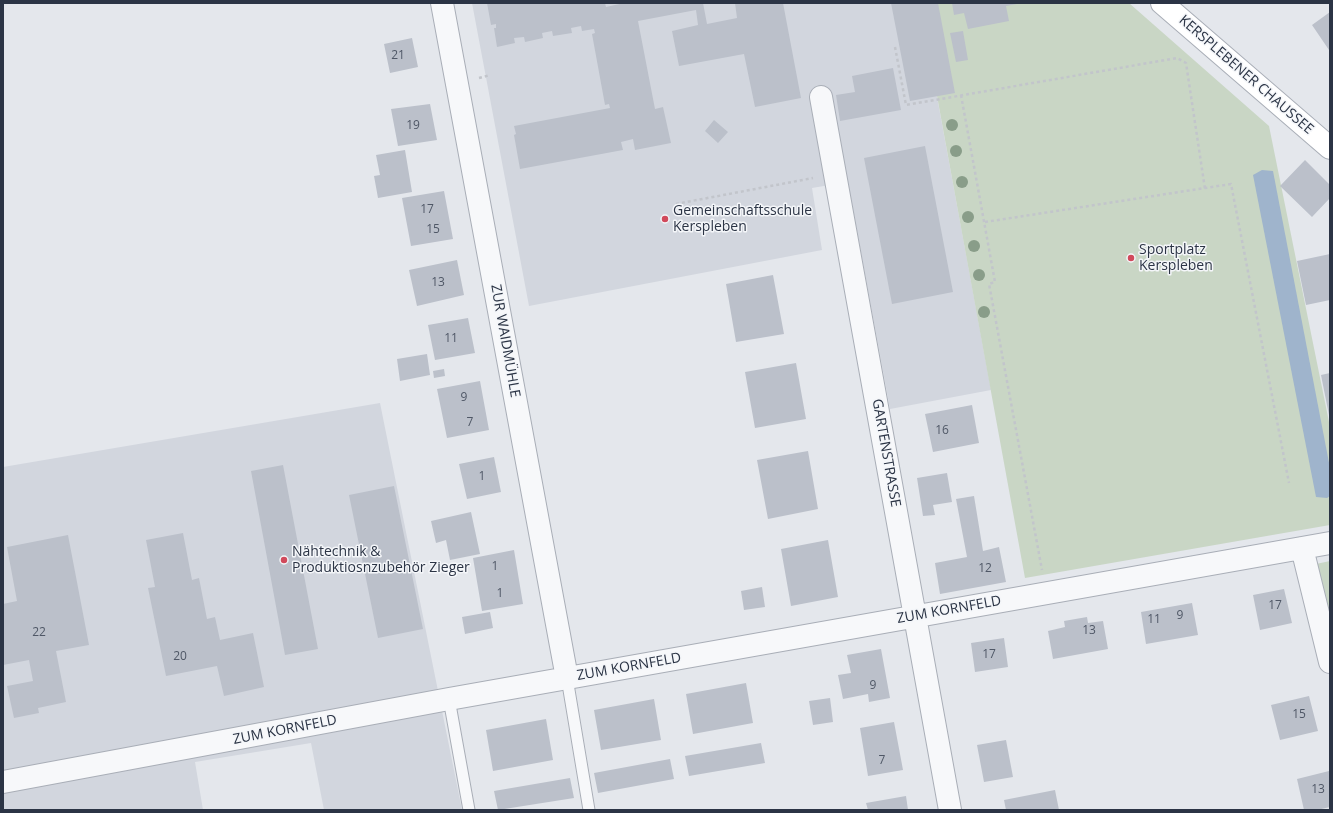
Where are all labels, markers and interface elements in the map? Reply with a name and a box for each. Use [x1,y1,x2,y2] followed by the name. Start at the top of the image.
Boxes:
[1175,12,1317,138] street label: KERSPLEBENER CHAUSSEE
[391,49,405,63] house number: 21
[406,119,420,133] house number: 19
[420,203,434,217] house number: 17
[673,203,812,236] place label: Gemeinschaftsschule Kerspleben
[660,214,670,224] marker: Gemeinschaftsschule Kerspleben
[426,223,440,237] house number: 15
[1139,242,1213,274] place label: Sportplatz Kerspleben
[1126,253,1136,263] marker: Sportplatz Kerspleben
[431,276,445,290] house number: 13
[487,283,523,399] street label: ZUR WAIDMÜHLE
[444,332,458,346] house number: 11
[461,391,467,405] house number: 9
[868,398,904,508] street label: GARTENSTRASSE
[467,416,473,430] house number: 7
[935,424,949,438] house number: 16
[479,470,485,484] house number: 1
[292,544,470,576] place label: Nähtechnik & Produktiosnzubehör Zieger
[279,555,289,565] marker: Nähtechnik & Produktiosnzubehör Zieger
[492,560,498,574] house number: 1
[978,562,992,576] house number: 12
[497,587,503,601] house number: 1
[896,593,1002,627] street label: ZUM KORNFELD
[1268,599,1282,613] house number: 17
[1177,609,1183,623] house number: 9
[1147,613,1161,627] house number: 11
[1082,624,1096,638] house number: 13
[32,626,46,640] house number: 22
[982,648,996,662] house number: 17
[173,650,187,664] house number: 20
[576,650,682,684] street label: ZUM KORNFELD
[870,679,876,693] house number: 9
[1292,708,1306,722] house number: 15
[232,712,338,748] street label: ZUM KORNFELD
[879,754,885,768] house number: 7
[1311,783,1325,797] house number: 13

